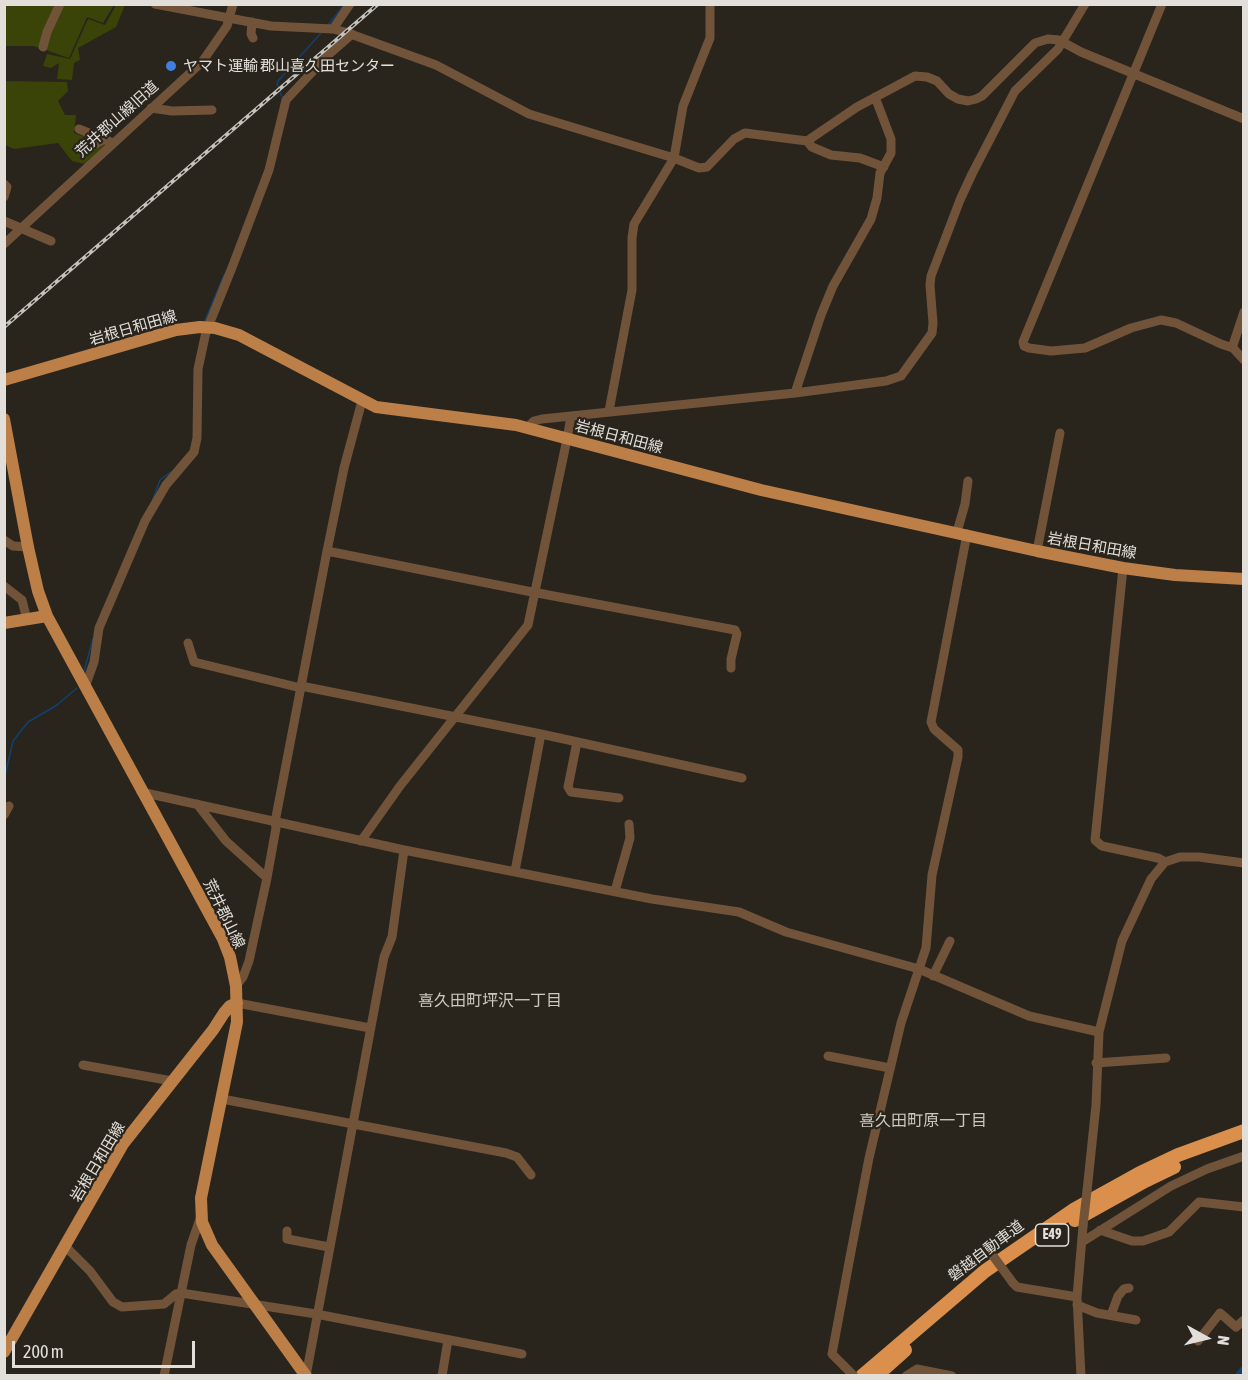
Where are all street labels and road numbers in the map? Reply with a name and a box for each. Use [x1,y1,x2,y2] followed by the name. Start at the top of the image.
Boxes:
[72,77,162,161] street label: 荒井郡山線旧道
[87,307,179,349] street label: 岩根日和田線
[573,417,665,457] street label: 岩根日和田線
[1046,529,1138,563] street label: 岩根日和田線
[199,876,249,952] street label: 荒井郡山線
[67,1119,129,1205] street label: 岩根日和田線
[945,1217,1027,1285] street label: 磐越自動車道
[1036,1224,1068,1246] road number: E49

